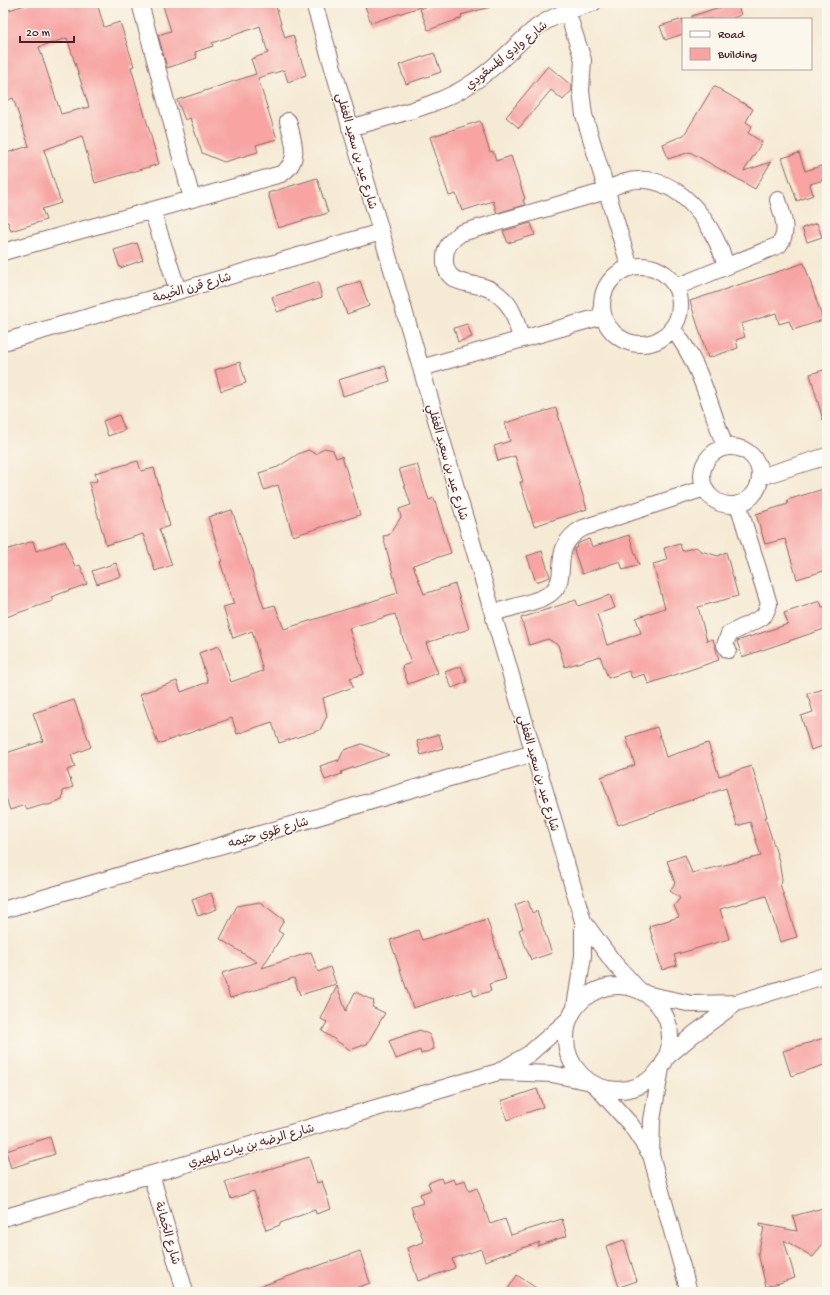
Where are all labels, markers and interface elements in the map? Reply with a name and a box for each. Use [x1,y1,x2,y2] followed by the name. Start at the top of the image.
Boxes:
[20,18,74,44] scale bar
[463,18,551,94] street label: شارع وادِي المَسعُودِي
[682,18,812,70] legend
[26,27,51,41] text: 20 m
[718,29,745,43] text: Road
[717,49,757,63] text: Building
[330,92,378,212] street label: شارع عيد بن سعيد الغفلي
[151,268,233,307] street label: شارع قرن الخَيمة
[421,403,469,523] street label: شارع عيد بن سعيد الغفلي
[512,714,560,834] street label: شارع عيد بن سعيد الغفلي
[226,815,311,852] street label: شارع طَوِي حثيمه
[187,1122,316,1172] street label: شارع الرضه بن بيات المهيري
[150,1200,183,1267] street label: شارع الجُمانة

